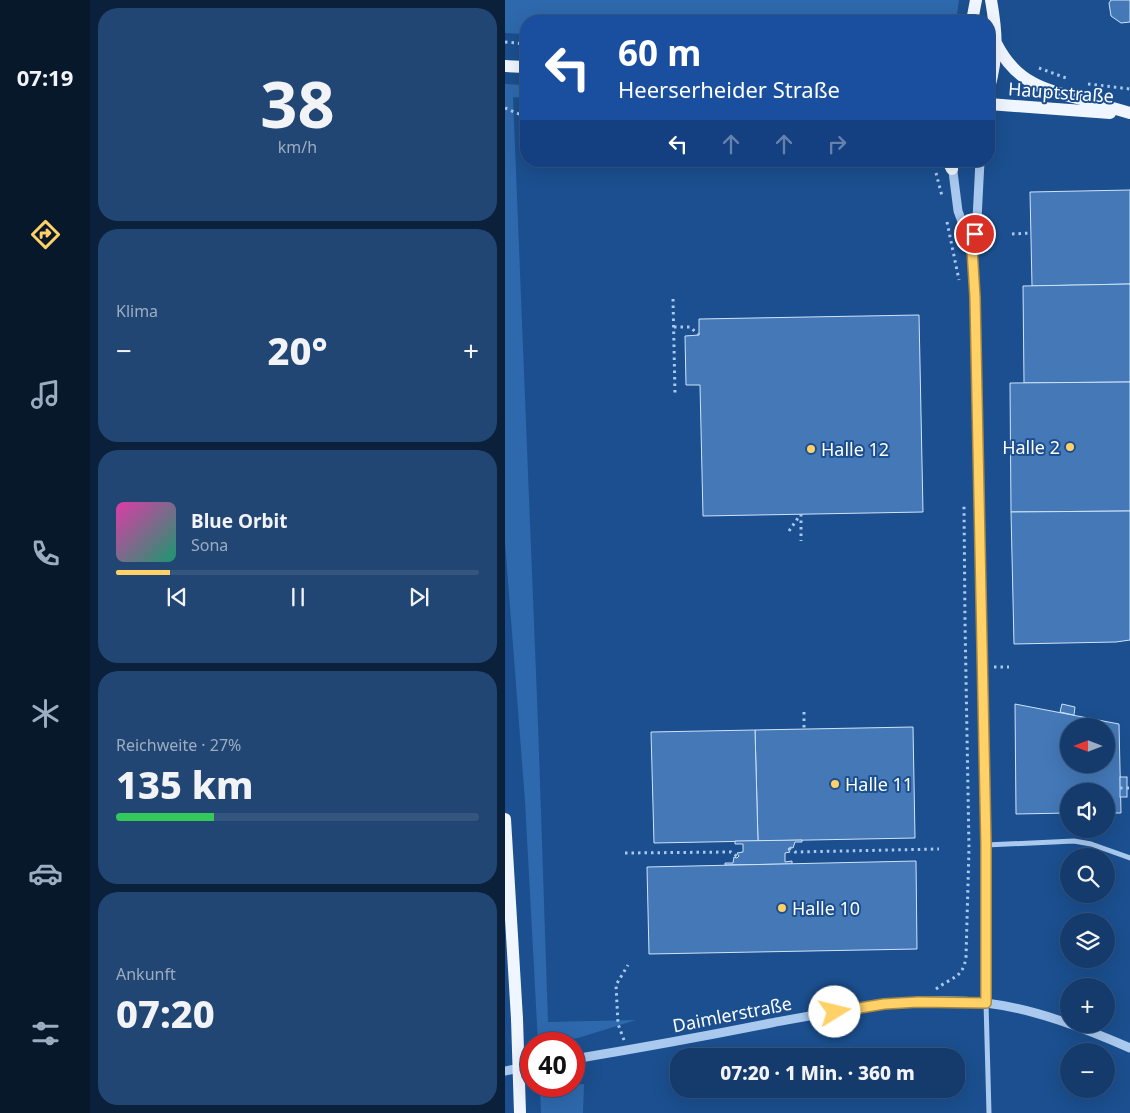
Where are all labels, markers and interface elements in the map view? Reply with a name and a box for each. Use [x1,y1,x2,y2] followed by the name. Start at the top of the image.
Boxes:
[618,29,701,76] text: 60 m
[535,35,600,100] icon: left
[260,59,335,147] text: 38
[17,62,73,92] text: 07:19
[618,74,840,104] text: Heerserheider Straße
[1007,76,1115,108] street label: Hauptstraße
[664,130,692,158] icon: left
[717,130,745,158] icon: ahead
[770,130,798,158] icon: ahead
[823,130,851,158] icon: right
[278,136,317,158] text: km/h
[954,213,996,255] pin
[28,217,63,252] icon: directions
[961,220,989,248] icon: arrive
[116,300,158,322] text: Klima
[267,324,328,376] text: 20°
[116,331,132,369] text: −
[463,331,479,369] text: +
[28,377,63,412] icon: music
[1002,435,1060,459] place label: Halle 2
[821,437,889,461] place label: Halle 12
[1064,441,1076,453] marker: Halle 2
[805,443,817,455] marker: Halle 12
[191,508,287,534] text: Blue Orbit
[191,534,228,556] text: Sona
[28,536,63,571] icon: phone
[163,583,191,611] icon: previous
[284,583,312,611] icon: pause
[405,583,433,611] icon: next
[28,696,63,731] icon: climate
[1060,718,1115,772] north arrow
[1060,718,1115,1098] map controls
[116,734,241,756] text: Reichweite · 27%
[116,758,254,810] text: 135 km
[845,772,913,796] place label: Halle 11
[829,778,841,790] marker: Halle 11
[1060,783,1115,838] button: sound
[1060,848,1115,903] button: search
[28,856,63,891] icon: car
[792,896,860,920] place label: Halle 10
[776,902,788,914] marker: Halle 10
[1060,913,1115,968] button: layers
[116,963,176,985] text: Ankunft
[1060,978,1115,1033] button: +
[808,985,860,1037] position arrow
[116,987,215,1039] text: 07:20
[670,991,794,1037] street label: Daimlerstraße
[28,1016,63,1051] icon: filters
[520,1032,585,1097] speed limit sign: 40
[1060,1043,1115,1098] button: −
[720,1060,915,1086] text: 07:20 · 1 Min. · 360 m

